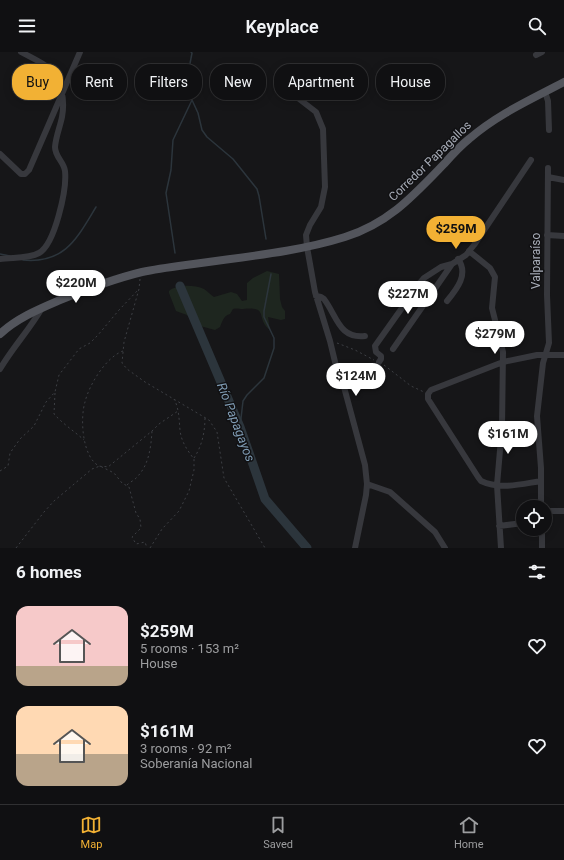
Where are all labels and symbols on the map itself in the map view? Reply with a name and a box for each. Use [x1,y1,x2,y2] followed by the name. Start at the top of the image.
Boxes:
[386,118,474,204] street label: Corredor Papagallos
[428,216,484,250] pin: $259M
[529,233,543,289] street label: Valparaíso
[48,270,104,304] pin: $220M
[380,281,436,315] pin: $227M
[467,321,523,355] pin: $279M
[328,363,384,397] pin: $124M
[214,380,258,464] water label: Río Papagayos
[480,421,536,455] pin: $161M

